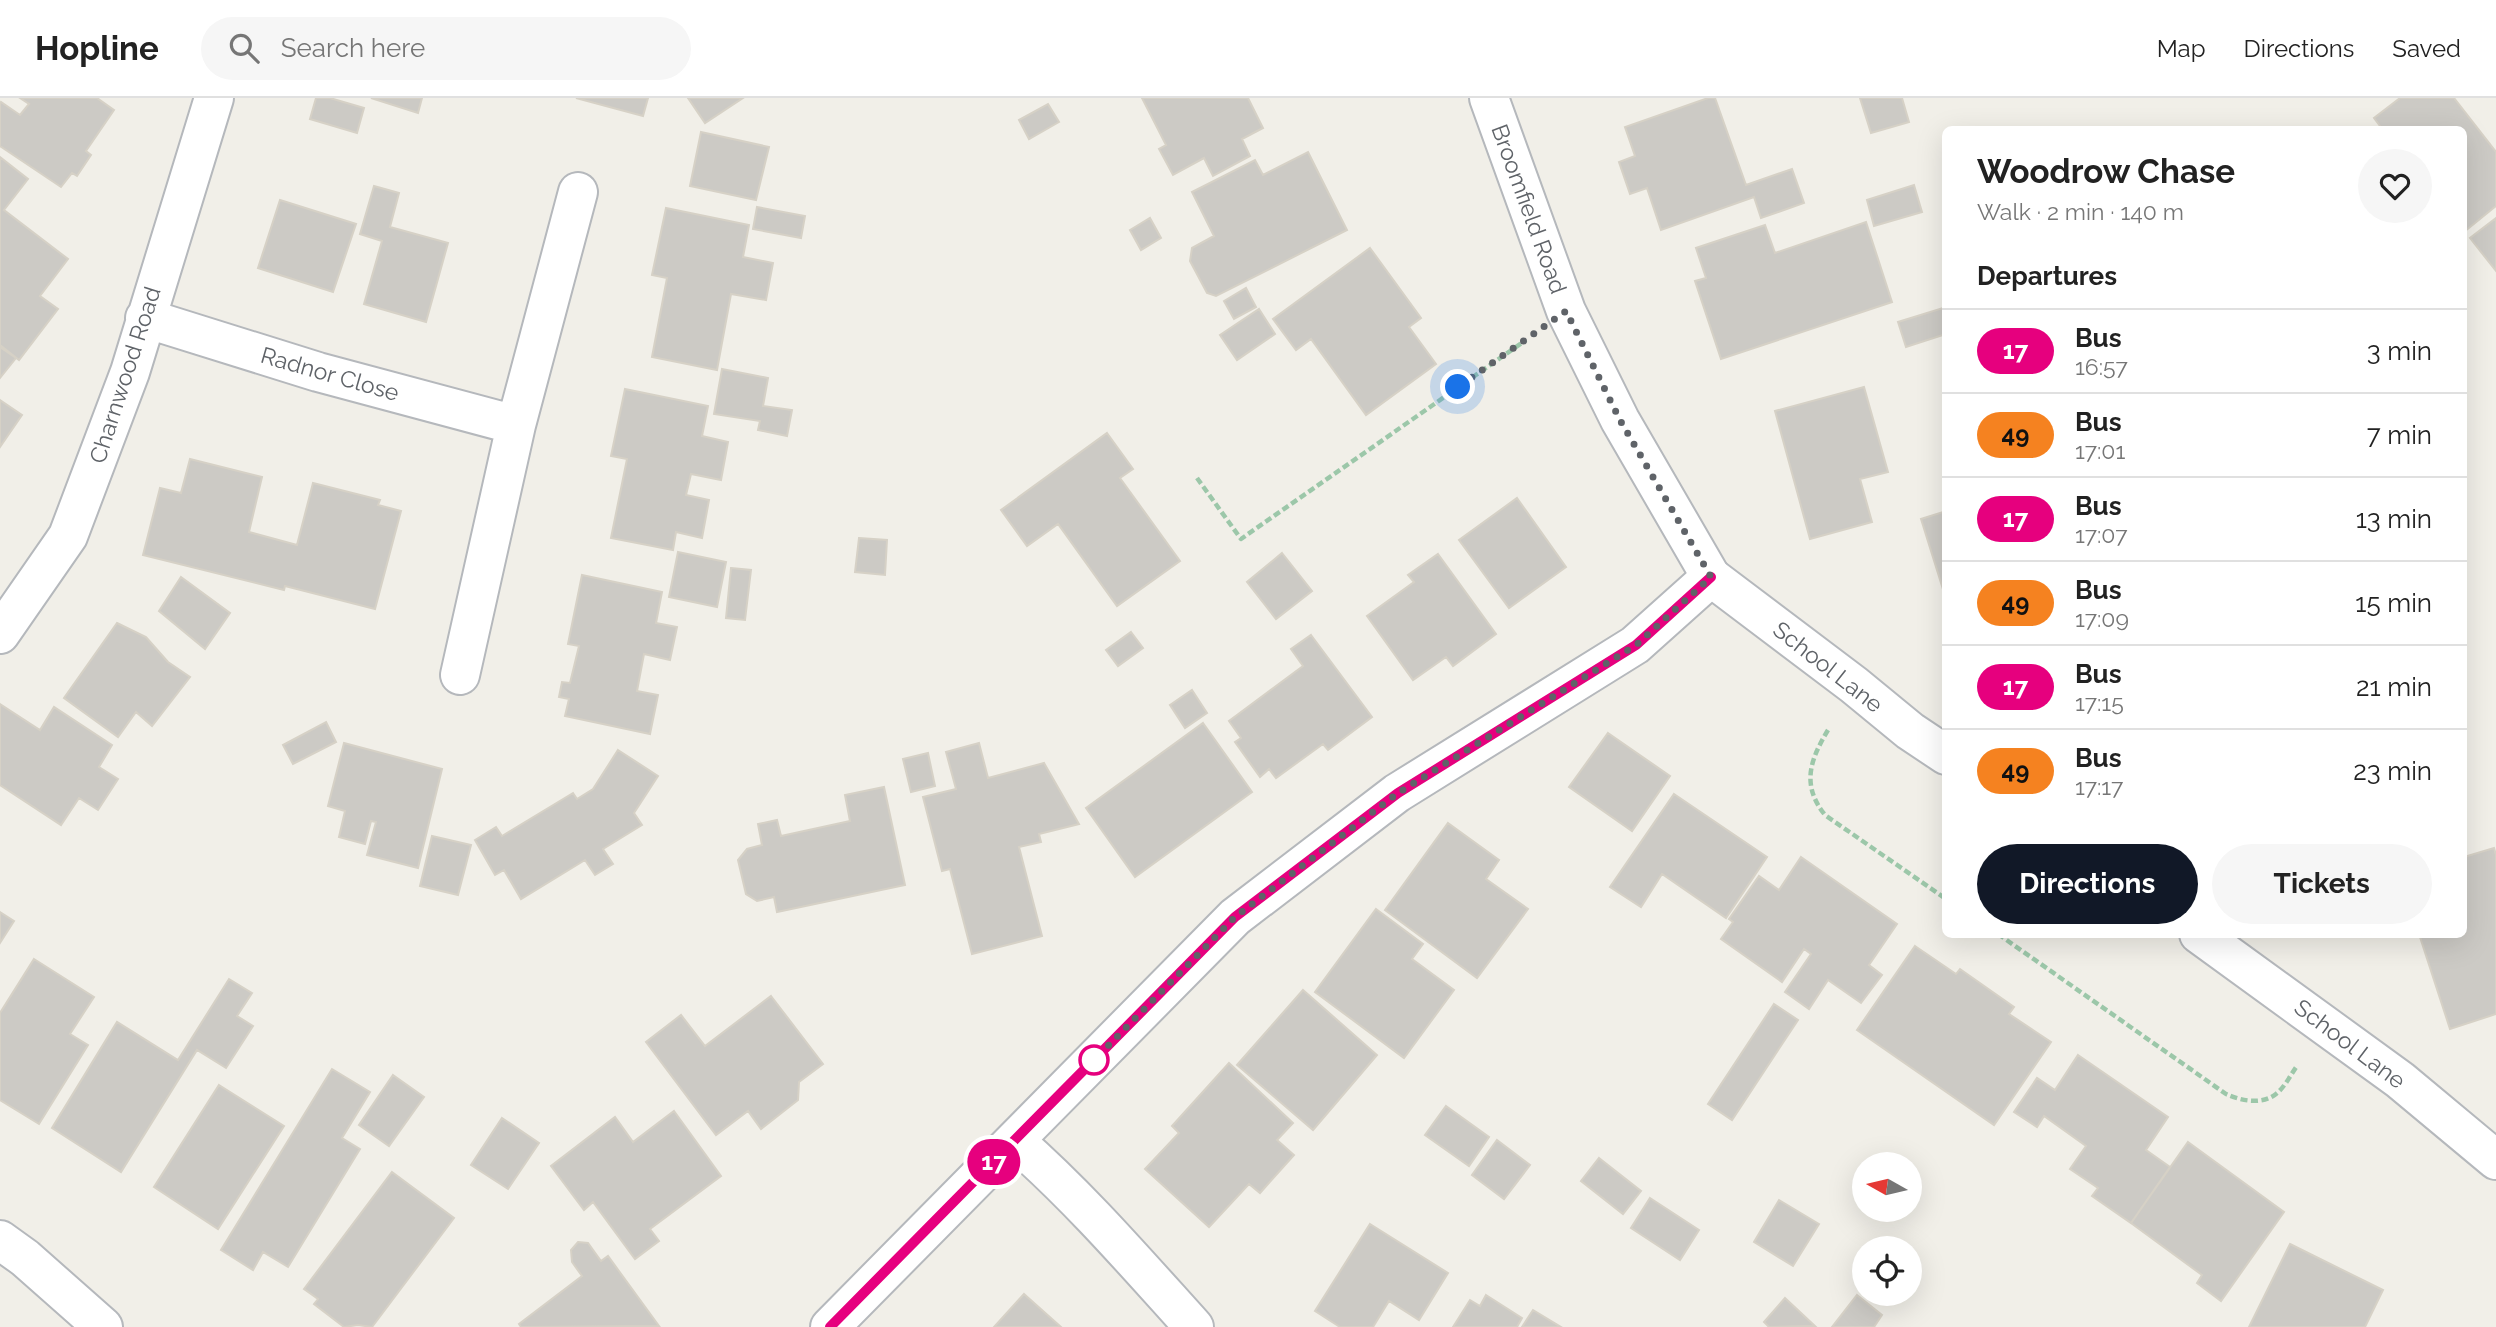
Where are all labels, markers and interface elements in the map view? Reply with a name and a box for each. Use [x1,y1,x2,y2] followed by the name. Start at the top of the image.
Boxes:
[201,17,691,80] search box
[35,29,159,68] text: Hopline
[225,29,263,67] icon: search
[281,33,425,63] text: Search here
[2157,34,2206,63] text: Map
[2244,34,2354,63] text: Directions
[2392,34,2461,63] text: Saved
[1486,121,1573,297] street label: Broomfield Road
[2358,149,2432,223] button: heart
[1977,152,2235,191] text: Woodrow Chase
[1977,198,2184,225] text: Walk · 2 min · 140 m
[1977,261,2117,291] text: Departures
[83,283,166,466] street label: Charnwood Road
[2075,323,2122,353] text: Bus
[2003,336,2028,365] text: 17
[2367,336,2432,366] text: 3 min
[258,341,402,406] street label: Radnor Close
[2075,353,2128,380] text: 16:57
[1440,369,1475,404] your location
[2075,407,2122,437] text: Bus
[2002,420,2029,449] text: 49
[2367,420,2432,450] text: 7 min
[2075,437,2125,464] text: 17:01
[2075,491,2122,521] text: Bus
[2003,504,2028,533] text: 17
[2356,504,2432,534] text: 13 min
[2075,521,2128,548] text: 17:07
[2075,575,2122,605] text: Bus
[2002,588,2029,617] text: 49
[2355,588,2432,618] text: 15 min
[2075,605,2129,632] text: 17:09
[1768,615,1888,718] street label: School Lane
[2075,659,2122,689] text: Bus
[2003,672,2028,701] text: 17
[2356,672,2432,702] text: 21 min
[2075,689,2124,716] text: 17:15
[2075,743,2122,773] text: Bus
[2002,756,2029,785] text: 49
[2353,756,2432,786] text: 23 min
[2075,773,2123,800] text: 17:17
[1977,844,2198,924] button: Directions
[2212,844,2432,924] button: Tickets
[2290,993,2411,1094] street label: School Lane
[1079,1045,1109,1075] unlabelled marker
[962,1139,1026,1185] line badge: 17
[981,1147,1007,1176] text: 17
[1852,1152,1922,1222] north arrow
[1852,1152,1922,1306] map controls
[1852,1236,1922,1306] button: locate

